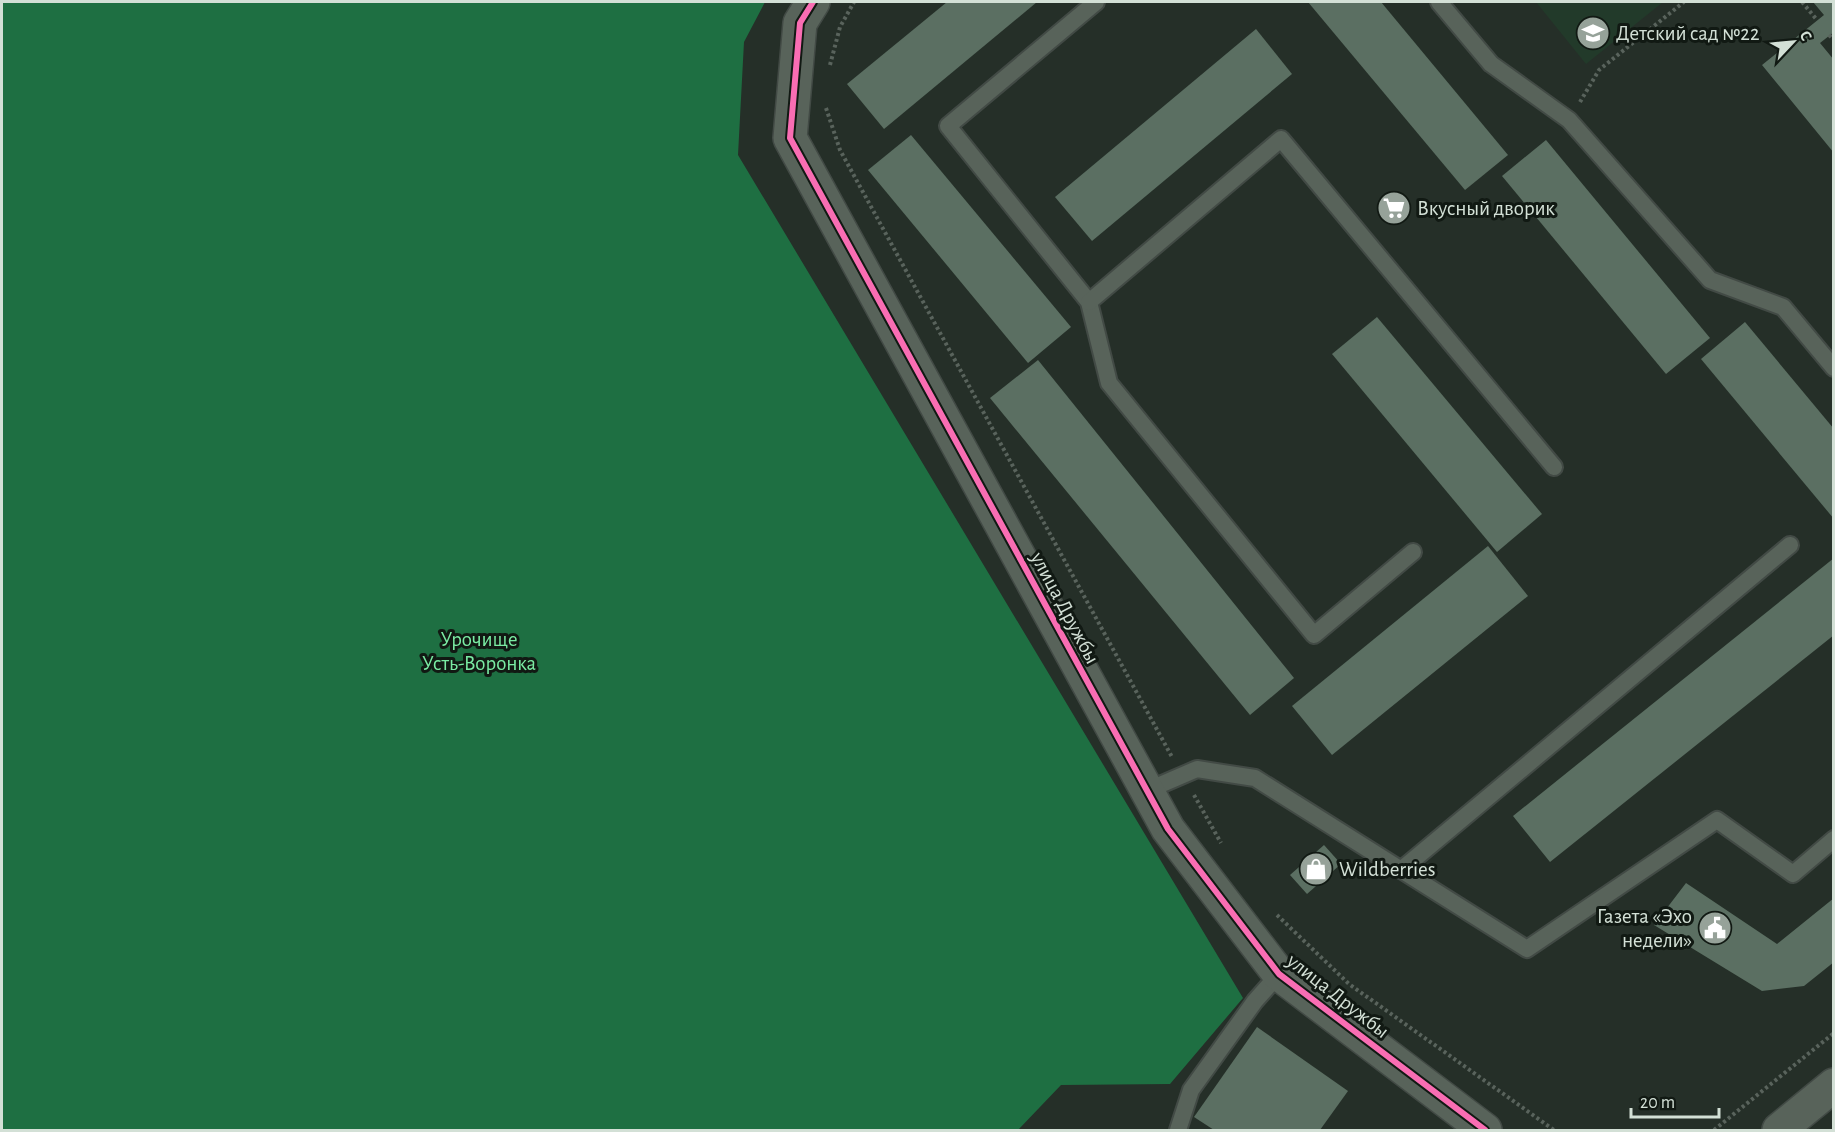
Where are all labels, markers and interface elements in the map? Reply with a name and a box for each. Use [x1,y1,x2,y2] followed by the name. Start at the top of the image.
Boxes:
[1763,12,1823,72] north arrow
[1575,15,1611,51] school or university icon: Детский сад №22
[1616,23,1759,44] place label: Детский сад №22
[1796,28,1815,43] text: С
[1376,190,1412,226] supermarket icon: Вкусный дворик
[1417,198,1555,219] place label: Вкусный дворик
[1026,548,1103,667] street label: улица Дружбы
[422,629,536,674] park label: Урочище Усть-Воронка
[1298,851,1334,887] shop icon: Wildberries
[1339,859,1435,880] place label: Wildberries
[1597,906,1692,951] place label: Газета «Эхо недели»
[1697,910,1733,946] public building icon: Газета «Эхо недели»
[1282,949,1393,1042] street label: улица Дружбы
[1631,1081,1720,1119] scale bar
[1640,1094,1675,1112] text: 20 m

